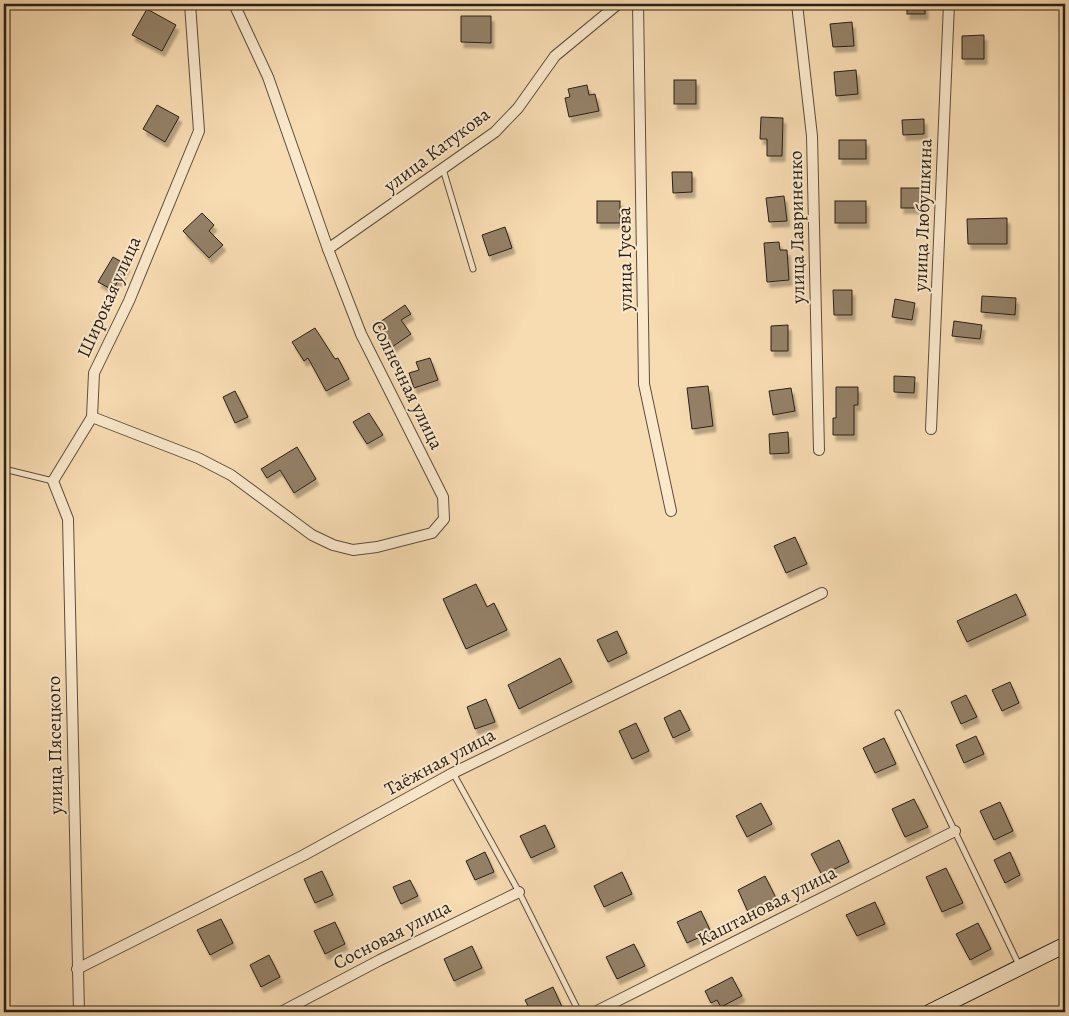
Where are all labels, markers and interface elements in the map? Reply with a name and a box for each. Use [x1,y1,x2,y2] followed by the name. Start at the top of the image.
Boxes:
[378,101,496,199] street label: улица Катукова
[907,138,939,293] street label: улица Любушкина
[783,150,811,305] street label: улица Лавриненко
[611,206,639,312] street label: улица Гусева
[71,232,148,362] street label: Широкая улица
[364,316,450,454] street label: Солнечная улица
[41,675,69,816] street label: улица Пясецкого
[380,722,500,802] street label: Таёжная улица
[693,860,841,952] street label: Каштановая улица
[329,894,456,976] street label: Сосновая улица

